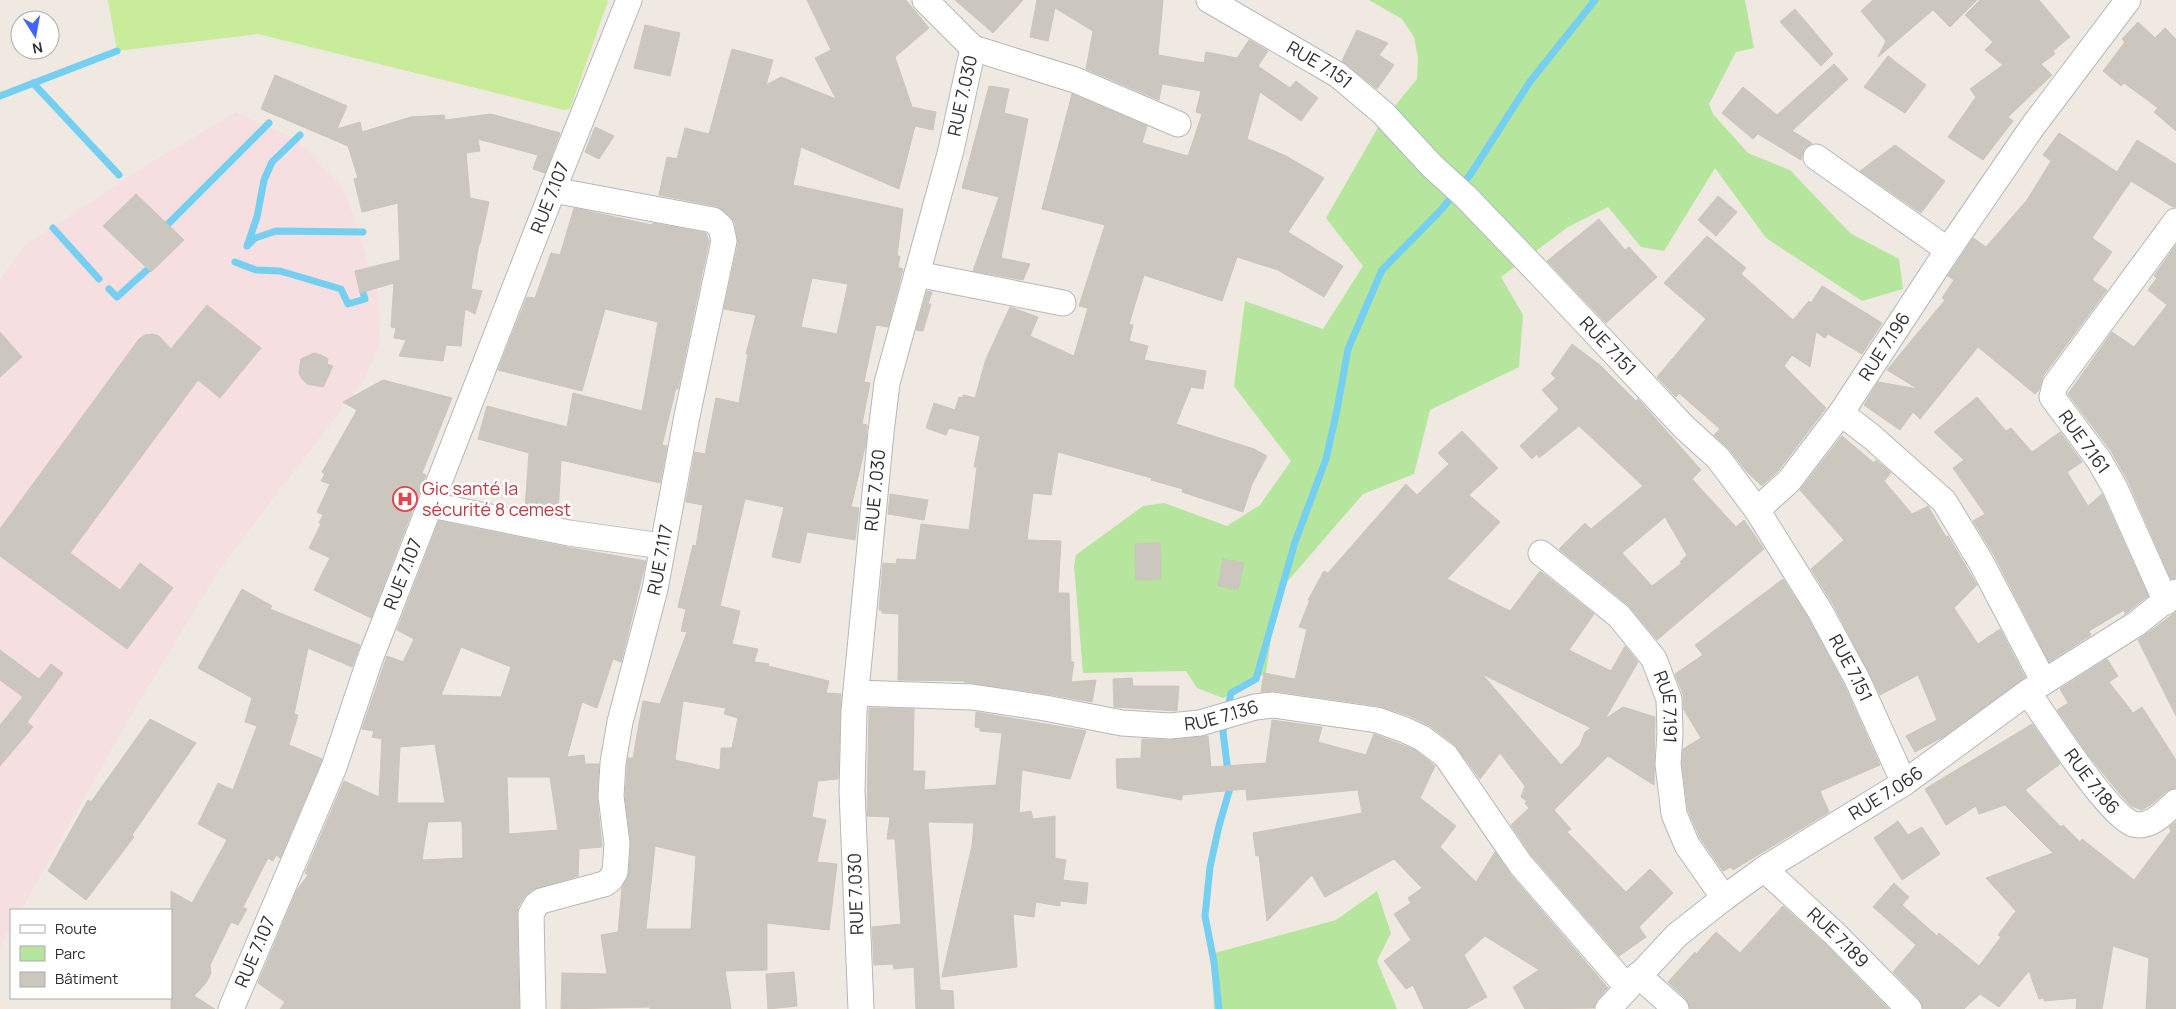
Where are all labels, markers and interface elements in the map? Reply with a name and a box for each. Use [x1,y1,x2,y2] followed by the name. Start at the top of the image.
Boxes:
[10,10,60,60] north arrow
[1283,35,1358,93] street label: RUE 7.151
[31,38,44,59] text: N
[941,53,982,138] street label: RUE 7.030
[524,158,574,237] street label: RUE 7.107
[1853,307,1915,385] street label: RUE 7.196
[1575,311,1642,380] street label: RUE 7.151
[2054,405,2116,478] street label: RUE 7.161
[858,448,890,532] street label: RUE 7.030
[422,476,571,521] place label: Gic santé la sécurité 8 cemest
[392,486,418,512] hospital icon: Gic santé la sécurité 8 cemest
[641,522,678,597] street label: RUE 7.117
[377,534,427,613] street label: RUE 7.107
[1824,630,1879,705] street label: RUE 7.151
[1648,667,1683,744] street label: RUE 7.191
[1183,694,1261,736] street label: RUE 7.136
[2059,744,2126,819] street label: RUE 7.186
[1844,760,1928,825] street label: RUE 7.066
[842,853,868,936] street label: RUE 7.030
[1803,902,1875,972] street label: RUE 7.189
[10,909,172,999] legend
[229,912,280,991] street label: RUE 7.107
[55,918,97,939] text: Route
[55,943,86,964] text: Parc
[55,968,118,989] text: Bâtiment

